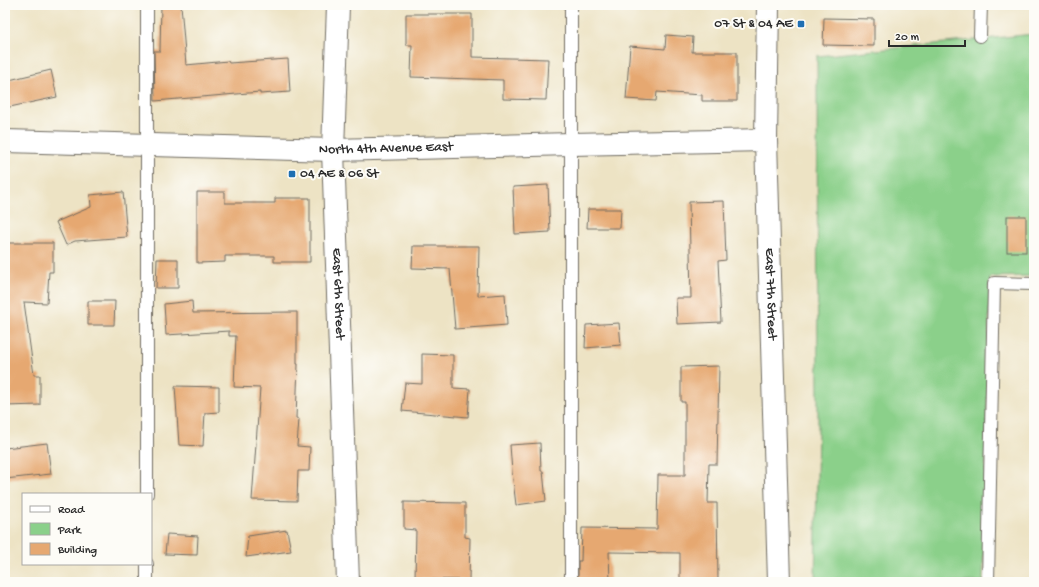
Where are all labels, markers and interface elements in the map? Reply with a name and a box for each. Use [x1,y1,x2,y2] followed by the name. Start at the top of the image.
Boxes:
[714,16,794,33] place label: 07 St & 04 AE
[796,19,806,29] marker: 07 St & 04 AE
[889,22,965,48] scale bar
[895,31,920,45] text: 20 m
[319,138,454,159] street label: North 4th Avenue East
[300,166,380,183] place label: 04 AE & 06 St
[287,169,297,179] marker: 04 AE & 06 St
[328,248,348,341] street label: East 6th Street
[761,248,780,341] street label: East 7th Street
[22,493,152,565] legend
[58,504,85,518] text: Road
[57,524,83,538] text: Park
[57,544,97,558] text: Building

